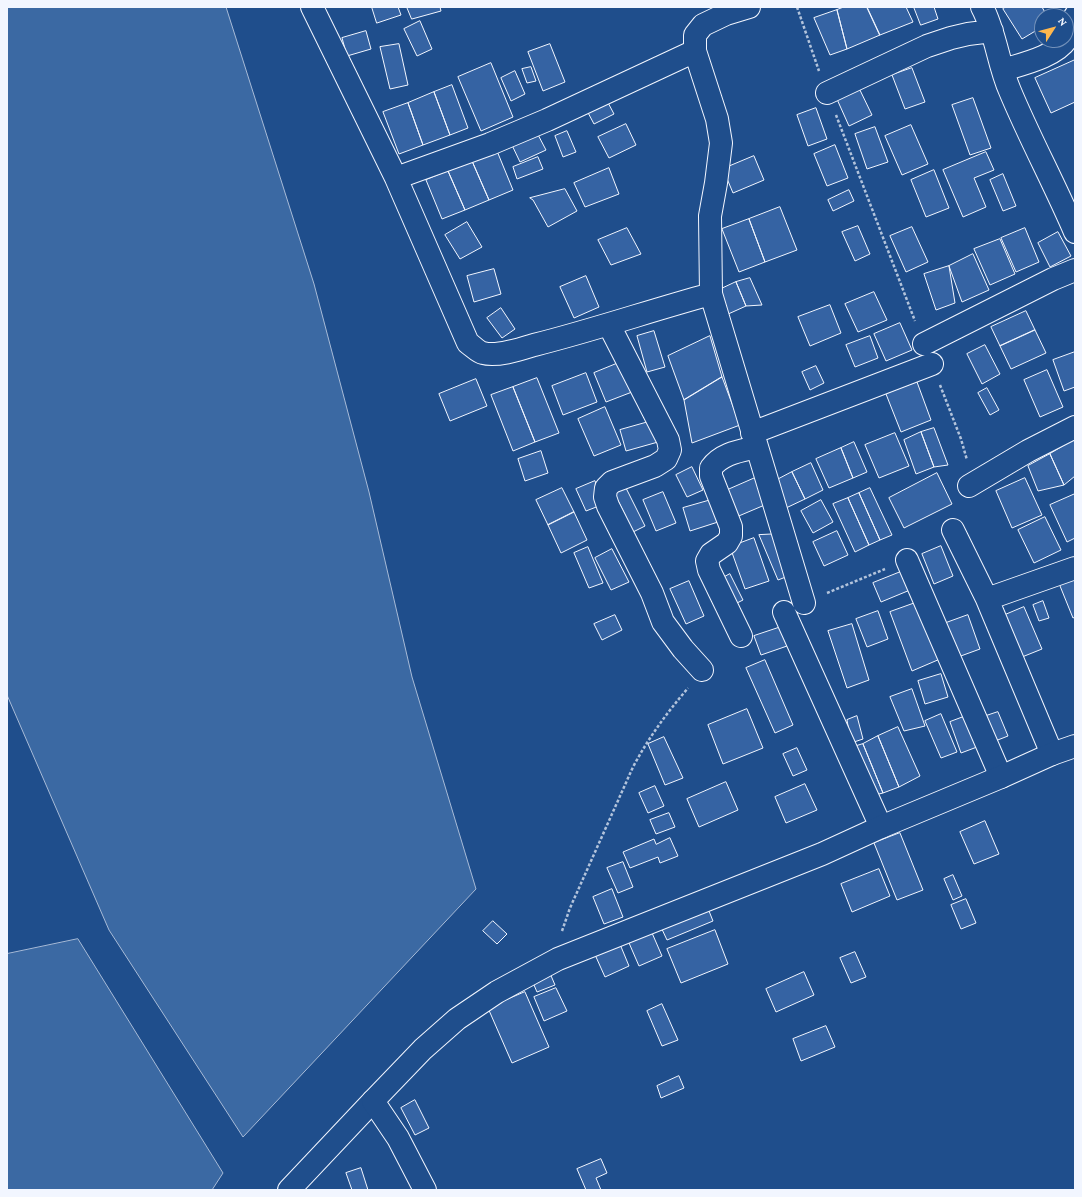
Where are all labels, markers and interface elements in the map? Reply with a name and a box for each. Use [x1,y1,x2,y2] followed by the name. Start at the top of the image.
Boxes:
[1034,8,1074,48] north arrow
[1056,15,1070,28] text: N

